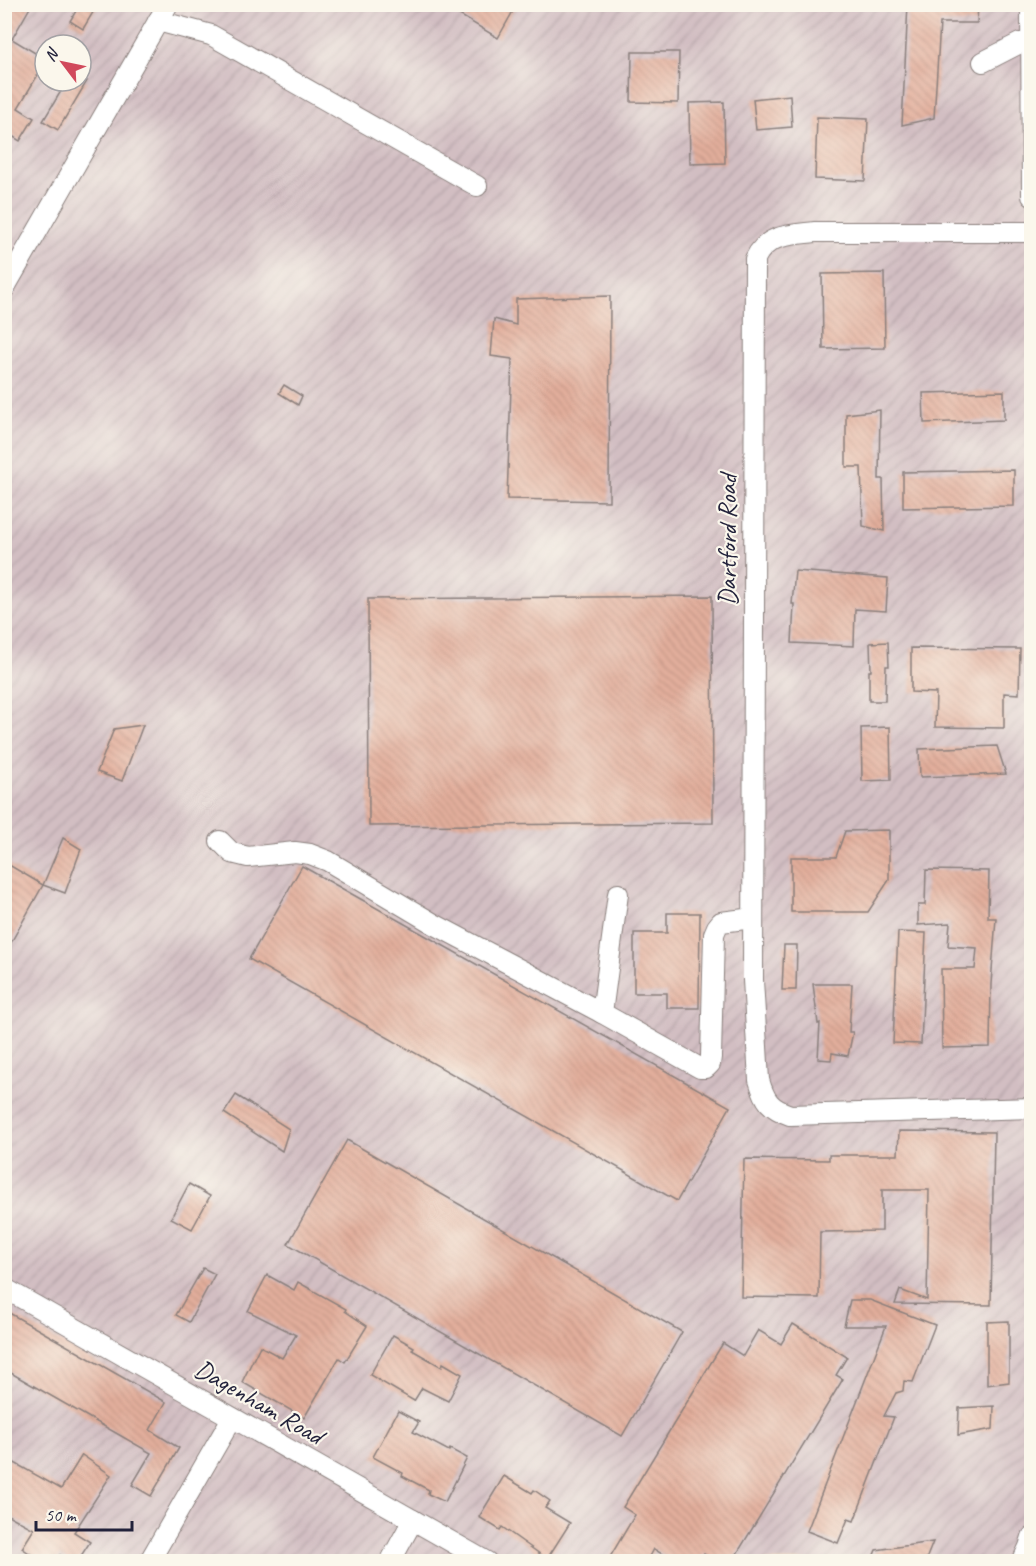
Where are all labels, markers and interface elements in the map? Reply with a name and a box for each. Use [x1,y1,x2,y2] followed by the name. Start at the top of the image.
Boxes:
[33,33,93,93] north arrow
[40,43,64,65] text: N
[711,471,744,606] street label: Dartford Road
[189,1352,332,1454] street label: Dagenham Road
[36,1494,132,1532] scale bar
[45,1504,78,1526] text: 50 m

